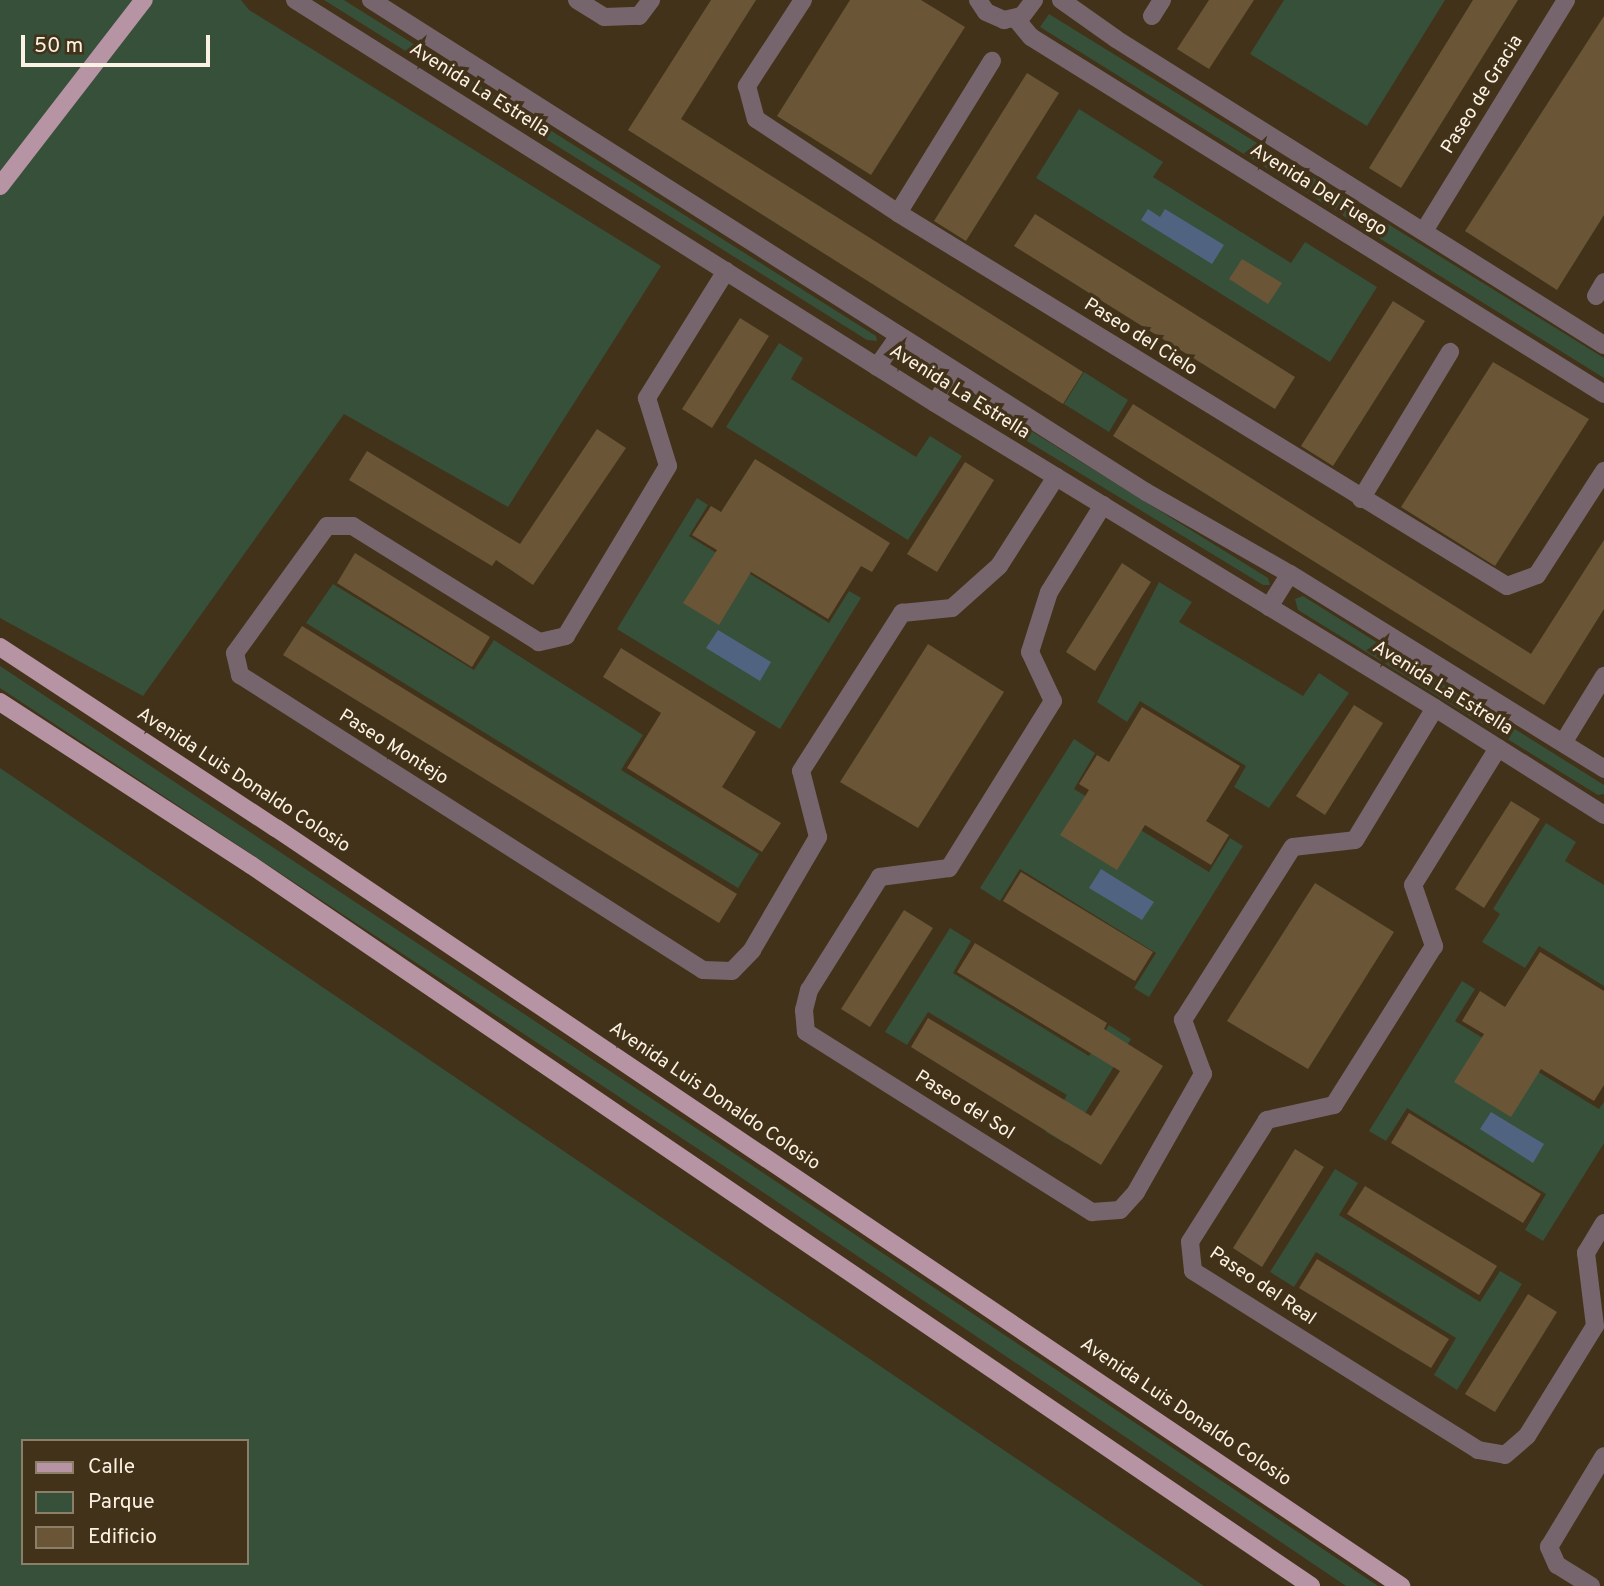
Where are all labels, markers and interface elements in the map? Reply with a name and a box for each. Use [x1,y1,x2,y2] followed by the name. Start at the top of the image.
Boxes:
[24,21,214,65] scale bar
[1437,31,1529,159] street label: Paseo de Gracia
[34,33,83,60] text: 50 m
[405,39,553,143] street label: Avenida La Estrella
[1245,140,1391,242] street label: Avenida Del Fuego
[1079,294,1201,382] street label: Paseo del Cielo
[885,341,1033,445] street label: Avenida La Estrella
[1368,637,1516,741] street label: Avenida La Estrella
[132,703,354,859] street label: Avenida Luis Donaldo Colosio
[334,705,452,791] street label: Paseo Montejo
[604,1018,824,1176] street label: Avenida Luis Donaldo Colosio
[910,1066,1018,1146] street label: Paseo del Sol
[1204,1243,1320,1331] street label: Paseo del Real
[1075,1334,1295,1492] street label: Avenida Luis Donaldo Colosio
[21,1439,248,1565] legend
[88,1454,135,1481] text: Calle
[88,1489,155,1516] text: Parque
[88,1524,157,1551] text: Edificio

